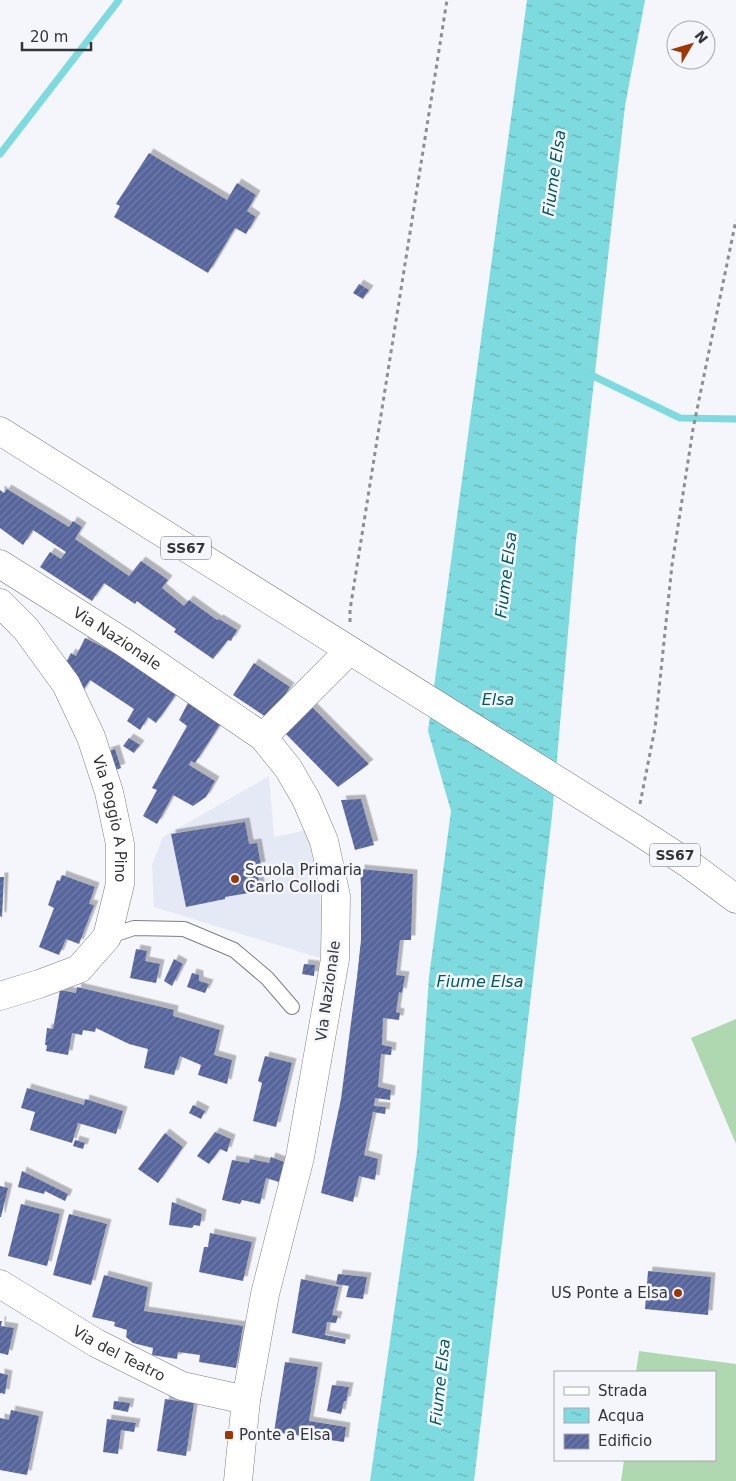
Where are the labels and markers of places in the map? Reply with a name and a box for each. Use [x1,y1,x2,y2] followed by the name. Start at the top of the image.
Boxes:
[245,861,362,896] place label: Scuola Primaria Carlo Collodi
[229,873,241,885] marker: Scuola Primaria Carlo Collodi
[551,1284,668,1302] place label: US Ponte a Elsa
[672,1287,684,1299] marker: US Ponte a Elsa
[239,1426,331,1444] place label: Ponte a Elsa
[223,1429,235,1441] marker: Ponte a Elsa

